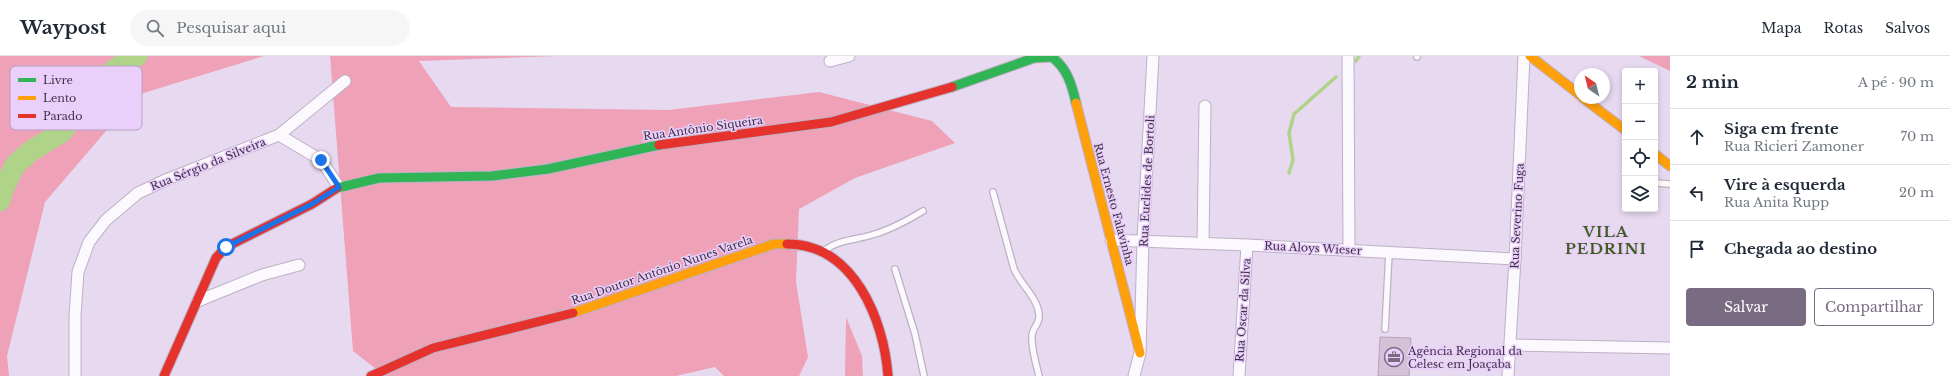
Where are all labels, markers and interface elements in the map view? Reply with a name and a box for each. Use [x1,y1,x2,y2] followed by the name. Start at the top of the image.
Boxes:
[130,10,410,46] search box
[20,16,106,39] text: Waypost
[144,17,166,39] icon: search
[176,18,286,37] text: Pesquisar aqui
[1761,19,1802,37] text: Mapa
[1824,19,1863,37] text: Rotas
[1885,19,1930,37] text: Salvos
[10,66,142,130] legend
[1574,68,1610,104] north arrow
[1622,68,1658,212] map controls
[1622,68,1658,104] button: +
[1686,72,1739,93] text: 2 min
[43,73,73,87] text: Livre
[1858,74,1934,91] text: A pé · 90 m
[43,91,76,105] text: Lento
[1622,104,1658,140] button: −
[43,109,82,123] text: Parado
[642,113,765,143] street label: Rua Antônio Siqueira
[1137,114,1157,247] street label: Rua Euclides de Bortoli
[1724,119,1839,138] text: Siga em frente
[1686,126,1708,148] icon: ahead
[1901,128,1934,145] text: 70 m
[148,134,269,194] street label: Rua Sérgio da Silveira
[1724,138,1864,155] text: Rua Ricieri Zamoner
[1622,140,1658,176] button: locate
[1091,141,1137,268] street label: Rua Ernesto Falavinha
[312,151,330,169] route end
[1507,162,1527,269] street label: Rua Severino Fuga
[1724,175,1846,194] text: Vire à esquerda
[1622,176,1658,212] button: layers
[1686,182,1708,204] icon: left
[1899,184,1934,201] text: 20 m
[1724,194,1829,211] text: Rua Anita Rupp
[1565,222,1647,258] district label: VILA PEDRINI
[569,232,755,308] street label: Rua Doutor Antônio Nunes Varela
[217,238,235,256] route start
[1264,238,1363,258] street label: Rua Aloys Wieser
[1686,238,1708,260] icon: arrive
[1724,239,1877,258] text: Chegada ao destino
[1232,257,1254,362] street label: Rua Oscar da Silva
[1686,288,1806,326] button: Salvar
[1814,288,1934,326] button: Compartilhar
[1407,344,1523,371] place label: Agência Regional da Celesc em Joaçaba
[1383,346,1405,368] office icon: Agência Regional da Celesc em Joaçaba

